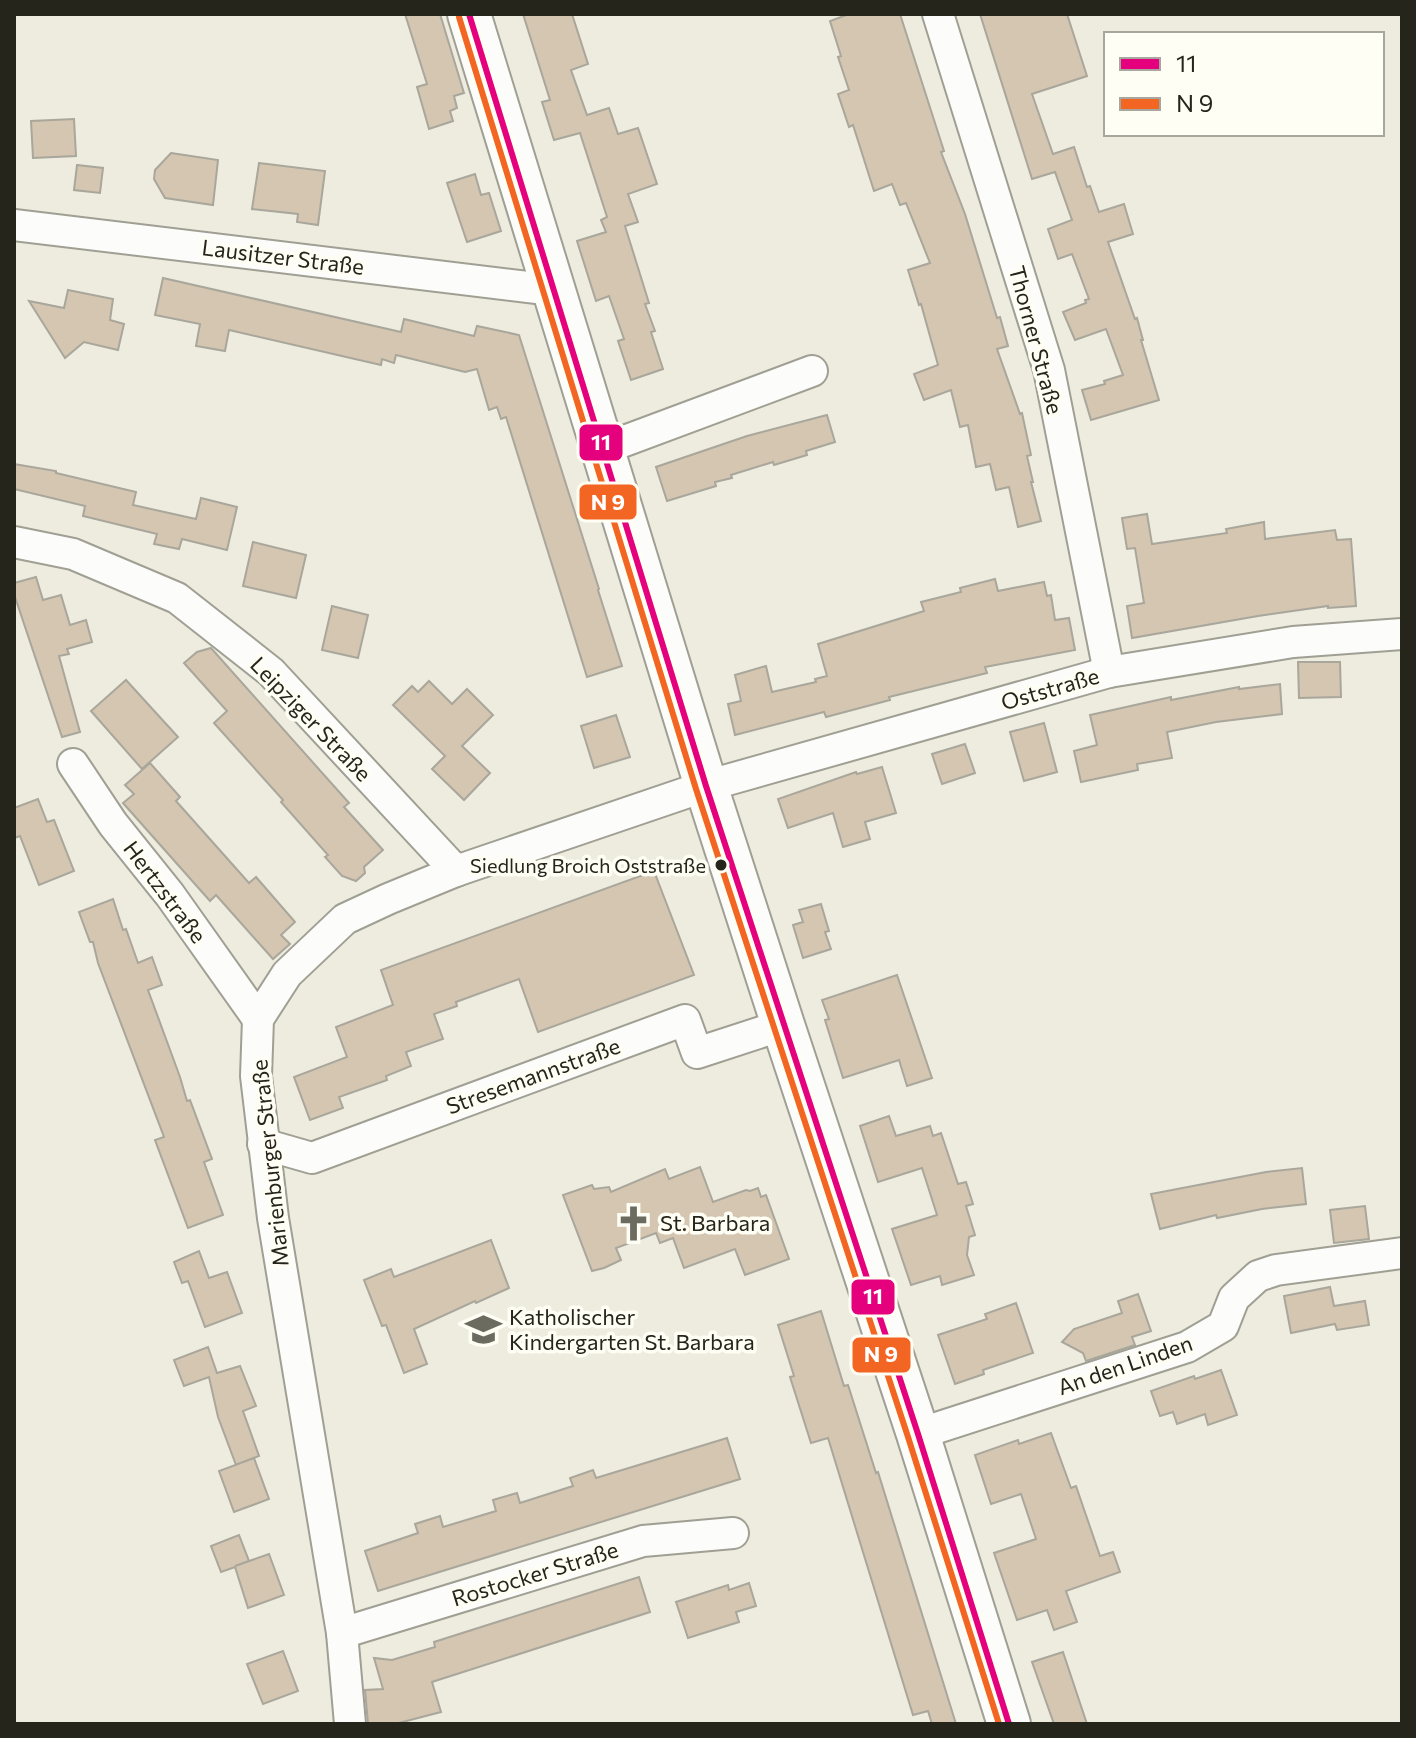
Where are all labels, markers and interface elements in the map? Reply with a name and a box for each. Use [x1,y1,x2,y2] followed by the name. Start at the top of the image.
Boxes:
[1104,32,1384,136] legend
[1176,48,1197,77] text: 11
[1176,88,1213,117] text: N 9
[200,233,366,280] street label: Lausitzer Straße
[1004,263,1069,417] street label: Thorner Straße
[578,423,624,462] line badge: 11
[591,428,611,455] text: 11
[578,483,638,521] line badge: N 9
[591,488,625,515] text: N 9
[245,651,378,786] street label: Leipziger Straße
[998,662,1102,715] street label: Oststraße
[118,835,213,948] street label: Hertzstraße
[470,853,706,877] place label: Siedlung Broich Oststraße
[713,857,729,873] marker: Siedlung Broich Oststraße
[442,1032,624,1120] street label: Stresemannstraße
[245,1058,294,1268] street label: Marienburger Straße
[615,1204,653,1242] church icon: St. Barbara
[660,1209,770,1236] place label: St. Barbara
[850,1278,896,1316] line badge: 11
[863,1282,883,1309] text: 11
[509,1303,755,1355] place label: Katholischer Kindergarten St. Barbara
[464,1311,502,1349] school or university icon: Katholischer Kindergarten St. Barbara
[1054,1329,1196,1400] street label: An den Linden
[851,1336,912,1374] line badge: N 9
[864,1340,898,1367] text: N 9
[448,1535,621,1612] street label: Rostocker Straße

